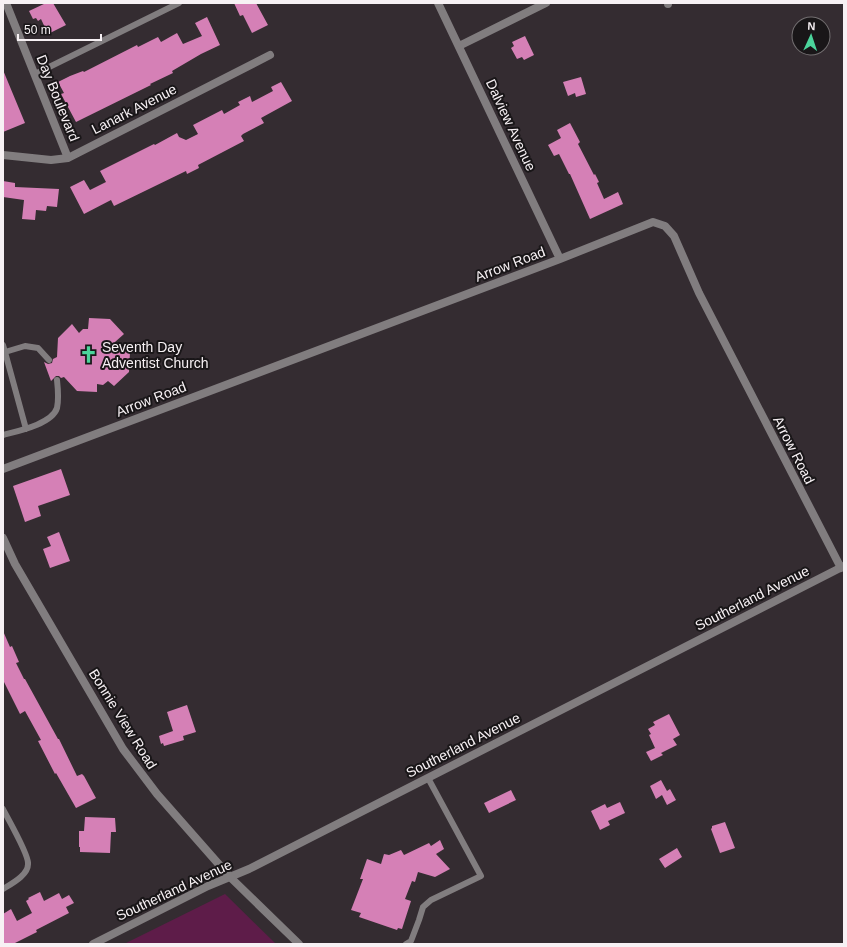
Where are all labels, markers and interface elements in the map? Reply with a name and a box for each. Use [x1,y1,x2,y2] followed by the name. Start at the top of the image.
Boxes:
[18,16,101,42] scale bar
[791,16,831,56] north arrow
[807,20,816,32] text: N
[24,23,51,37] text: 50 m
[33,52,83,144] street label: Day Boulevard
[483,77,539,174] street label: Dalview Avenue
[89,81,179,137] street label: Lanark Avenue
[473,243,547,285] street label: Arrow Road
[102,339,209,371] place label: Seventh Day Adventist Church
[79,345,99,365] church icon: Seventh Day Adventist Church
[114,378,188,420] street label: Arrow Road
[770,413,818,487] street label: Arrow Road
[692,562,812,634] street label: Southerland Avenue
[86,666,160,772] street label: Bonnie View Road
[403,709,523,781] street label: Southerland Avenue
[114,856,235,924] street label: Southerland Avenue

